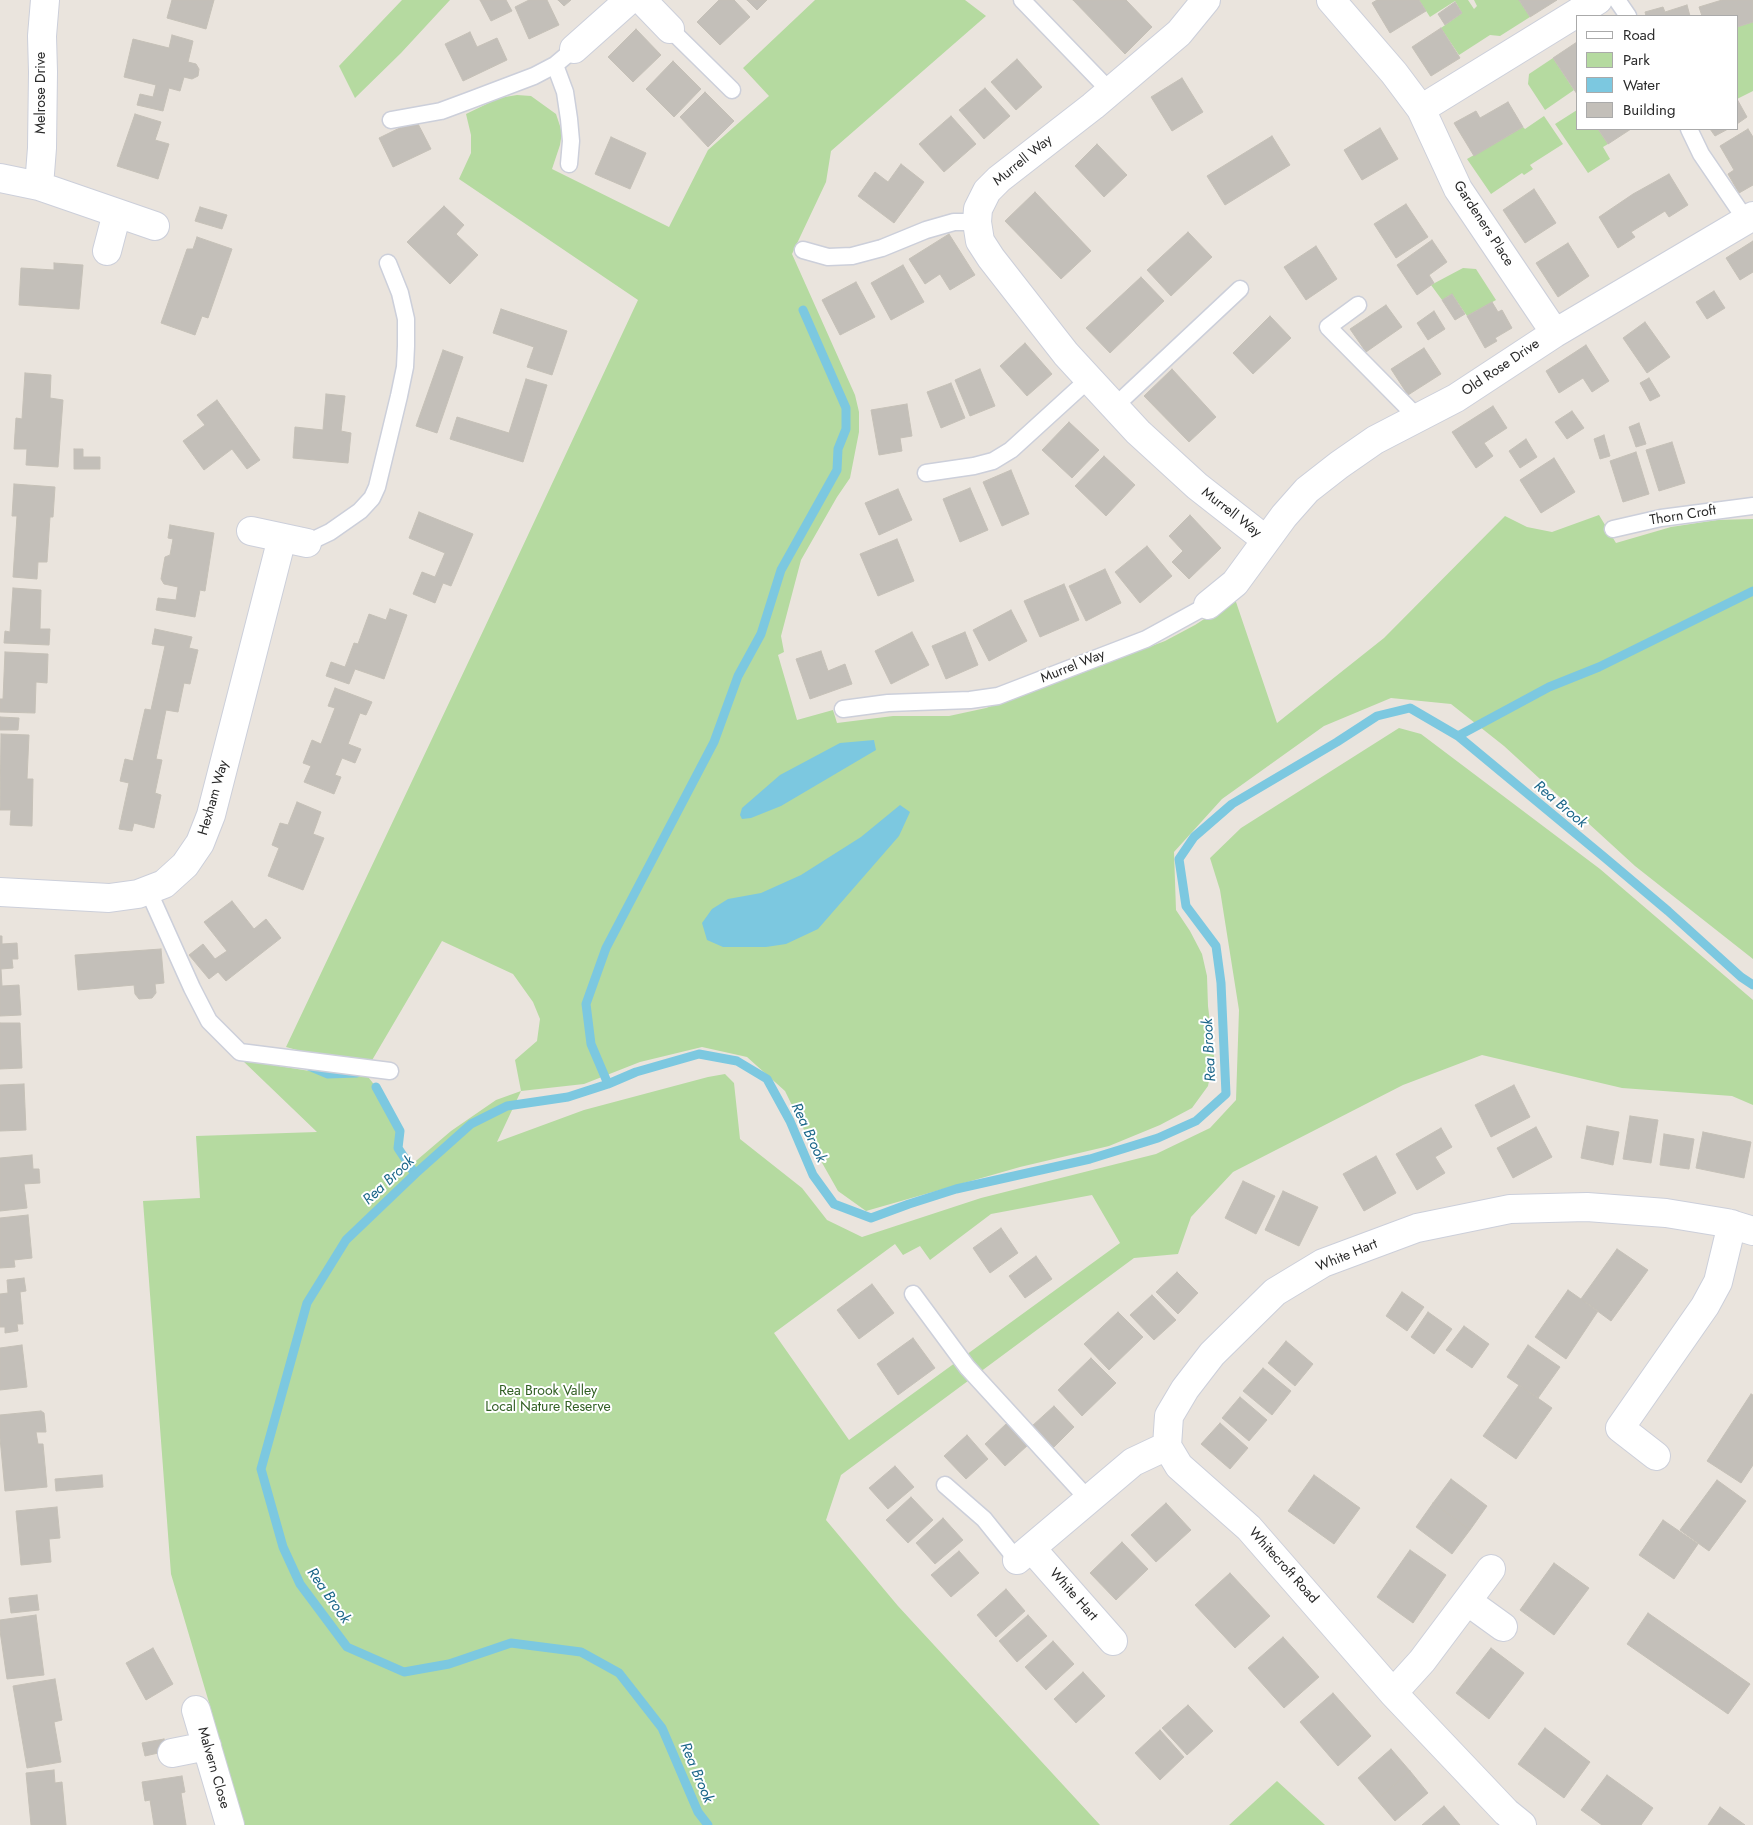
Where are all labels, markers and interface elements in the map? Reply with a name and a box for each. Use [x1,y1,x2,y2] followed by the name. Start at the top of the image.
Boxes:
[1576,15,1738,130] legend
[1623,24,1655,46] text: Road
[1623,49,1650,71] text: Park
[34,52,50,134] street label: Melrose Drive
[1623,74,1660,96] text: Water
[1623,99,1675,121] text: Building
[990,132,1056,190] street label: Murrell Way
[1449,178,1517,270] street label: Gardeners Place
[1459,336,1543,400] street label: Old Rose Drive
[1198,484,1264,542] street label: Murrell Way
[1649,502,1717,530] street label: Thorn Croft
[1038,646,1108,688] street label: Murrel Way
[195,758,233,838] street label: Hexham Way
[1530,778,1590,832] water label: Rea Brook
[1199,1018,1221,1082] water label: Rea Brook
[786,1100,830,1166] water label: Rea Brook
[360,1153,418,1209] water label: Rea Brook
[1314,1236,1380,1276] street label: White Hart
[485,1384,611,1416] park label: Rea Brook Valley Local Nature Reserve
[1245,1525,1321,1607] street label: Whitecroft Road
[302,1565,354,1627] water label: Rea Brook
[1045,1565,1101,1625] street label: White Hart
[193,1725,233,1811] street label: Malvern Close
[675,1740,717,1806] water label: Rea Brook

